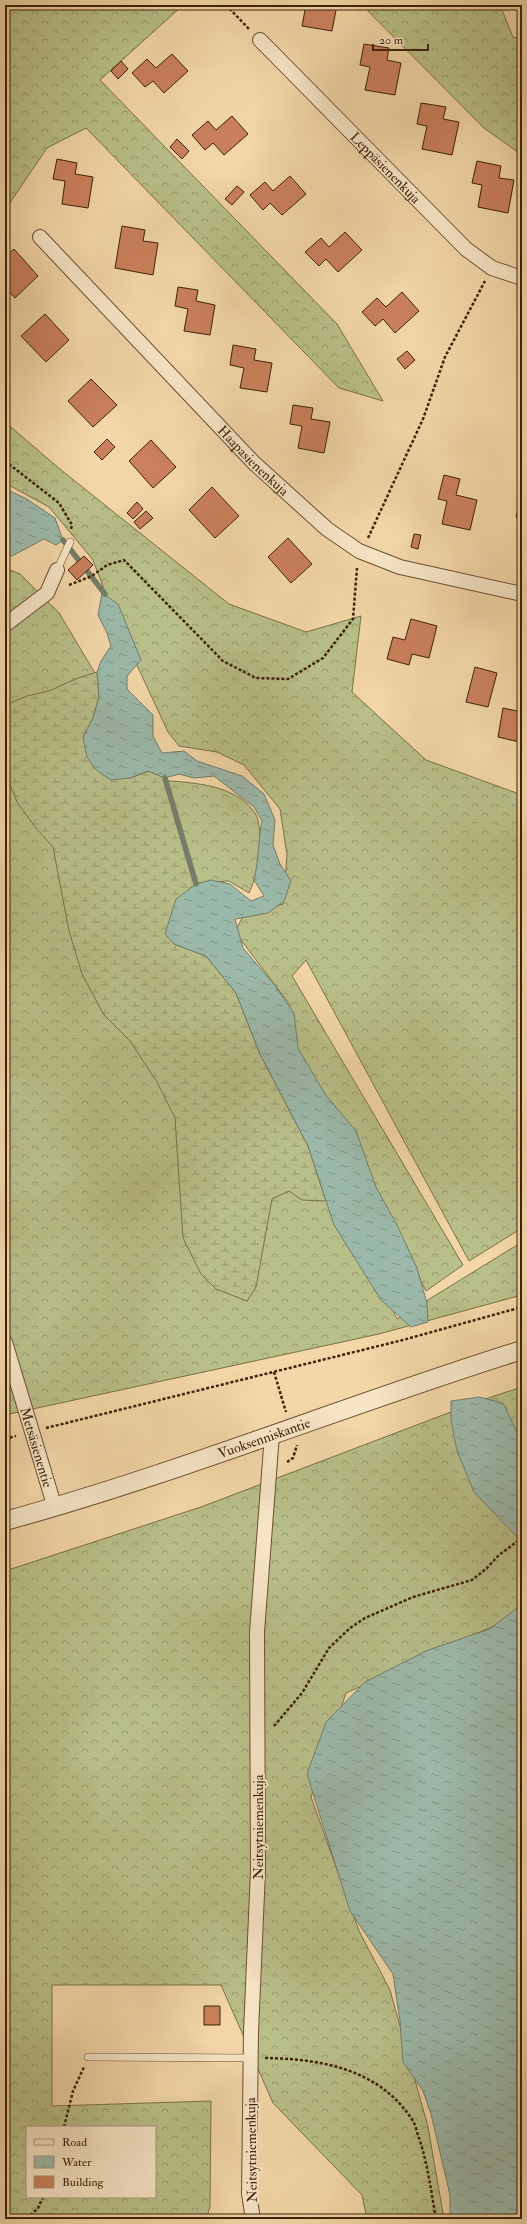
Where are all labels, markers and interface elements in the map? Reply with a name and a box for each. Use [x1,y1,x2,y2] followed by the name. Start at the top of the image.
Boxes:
[373,26,428,52] scale bar
[379,33,404,48] text: 20 m
[346,129,424,207] street label: Leppäsienenkuja
[214,422,293,500] street label: Haapasienenkuja
[16,1405,56,1490] street label: Metsäsienentie
[216,1414,313,1462] street label: Vuoksenniskantie
[250,1774,268,1880] street label: Neitsytniemenkuja
[242,2097,262,2203] street label: Neitsytniemenkuja
[26,2126,156,2198] legend
[62,2135,87,2150] text: Road
[61,2155,92,2170] text: Water
[62,2175,105,2190] text: Building

